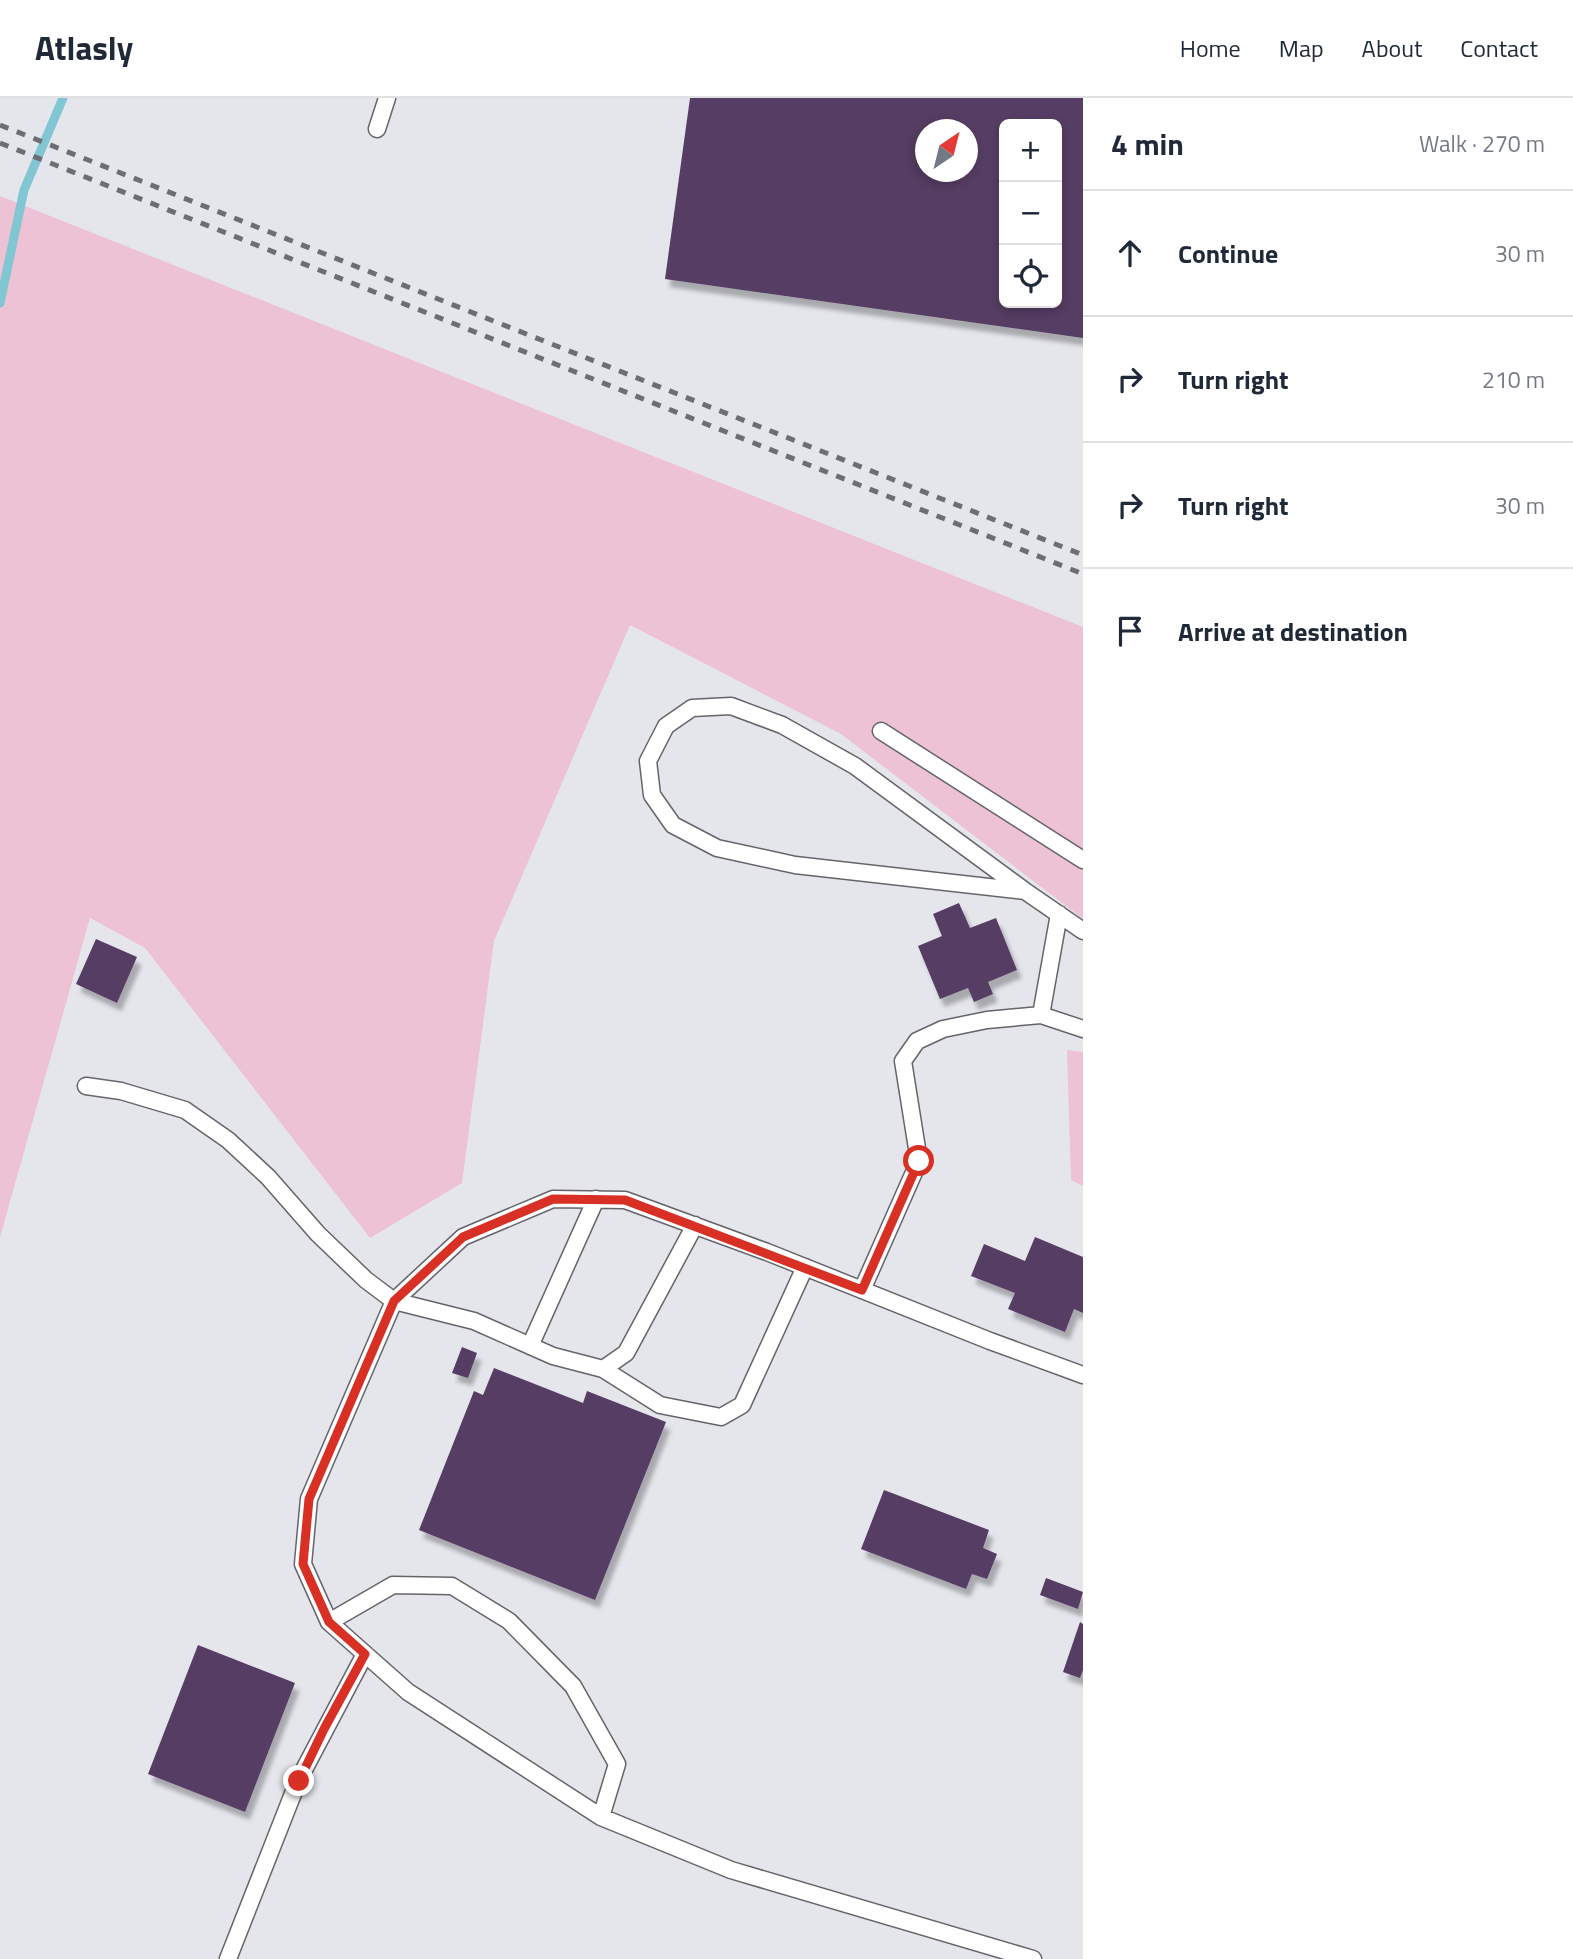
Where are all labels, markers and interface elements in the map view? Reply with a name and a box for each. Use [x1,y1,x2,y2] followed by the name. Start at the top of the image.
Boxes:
[35,23,133,73] text: Atlasly
[1180,30,1241,66] text: Home
[1279,30,1324,66] text: Map
[1362,30,1422,66] text: About
[1460,30,1538,66] text: Contact
[915,119,978,182] north arrow
[999,119,1062,308] map controls
[999,119,1062,182] button: +
[1111,121,1184,167] text: 4 min
[1419,126,1545,161] text: Walk · 270 m
[999,182,1062,245] button: −
[1111,234,1149,272] icon: ahead
[1178,234,1278,273] text: Continue
[1495,236,1545,271] text: 30 m
[999,245,1062,308] button: locate
[1111,360,1149,398] icon: right
[1178,360,1289,399] text: Turn right
[1482,362,1545,397] text: 210 m
[1111,486,1149,524] icon: right
[1178,486,1289,525] text: Turn right
[1495,488,1545,523] text: 30 m
[1111,612,1149,650] icon: arrive
[1178,612,1408,651] text: Arrive at destination
[903,1145,934,1176] route start
[283,1765,314,1796] route end

